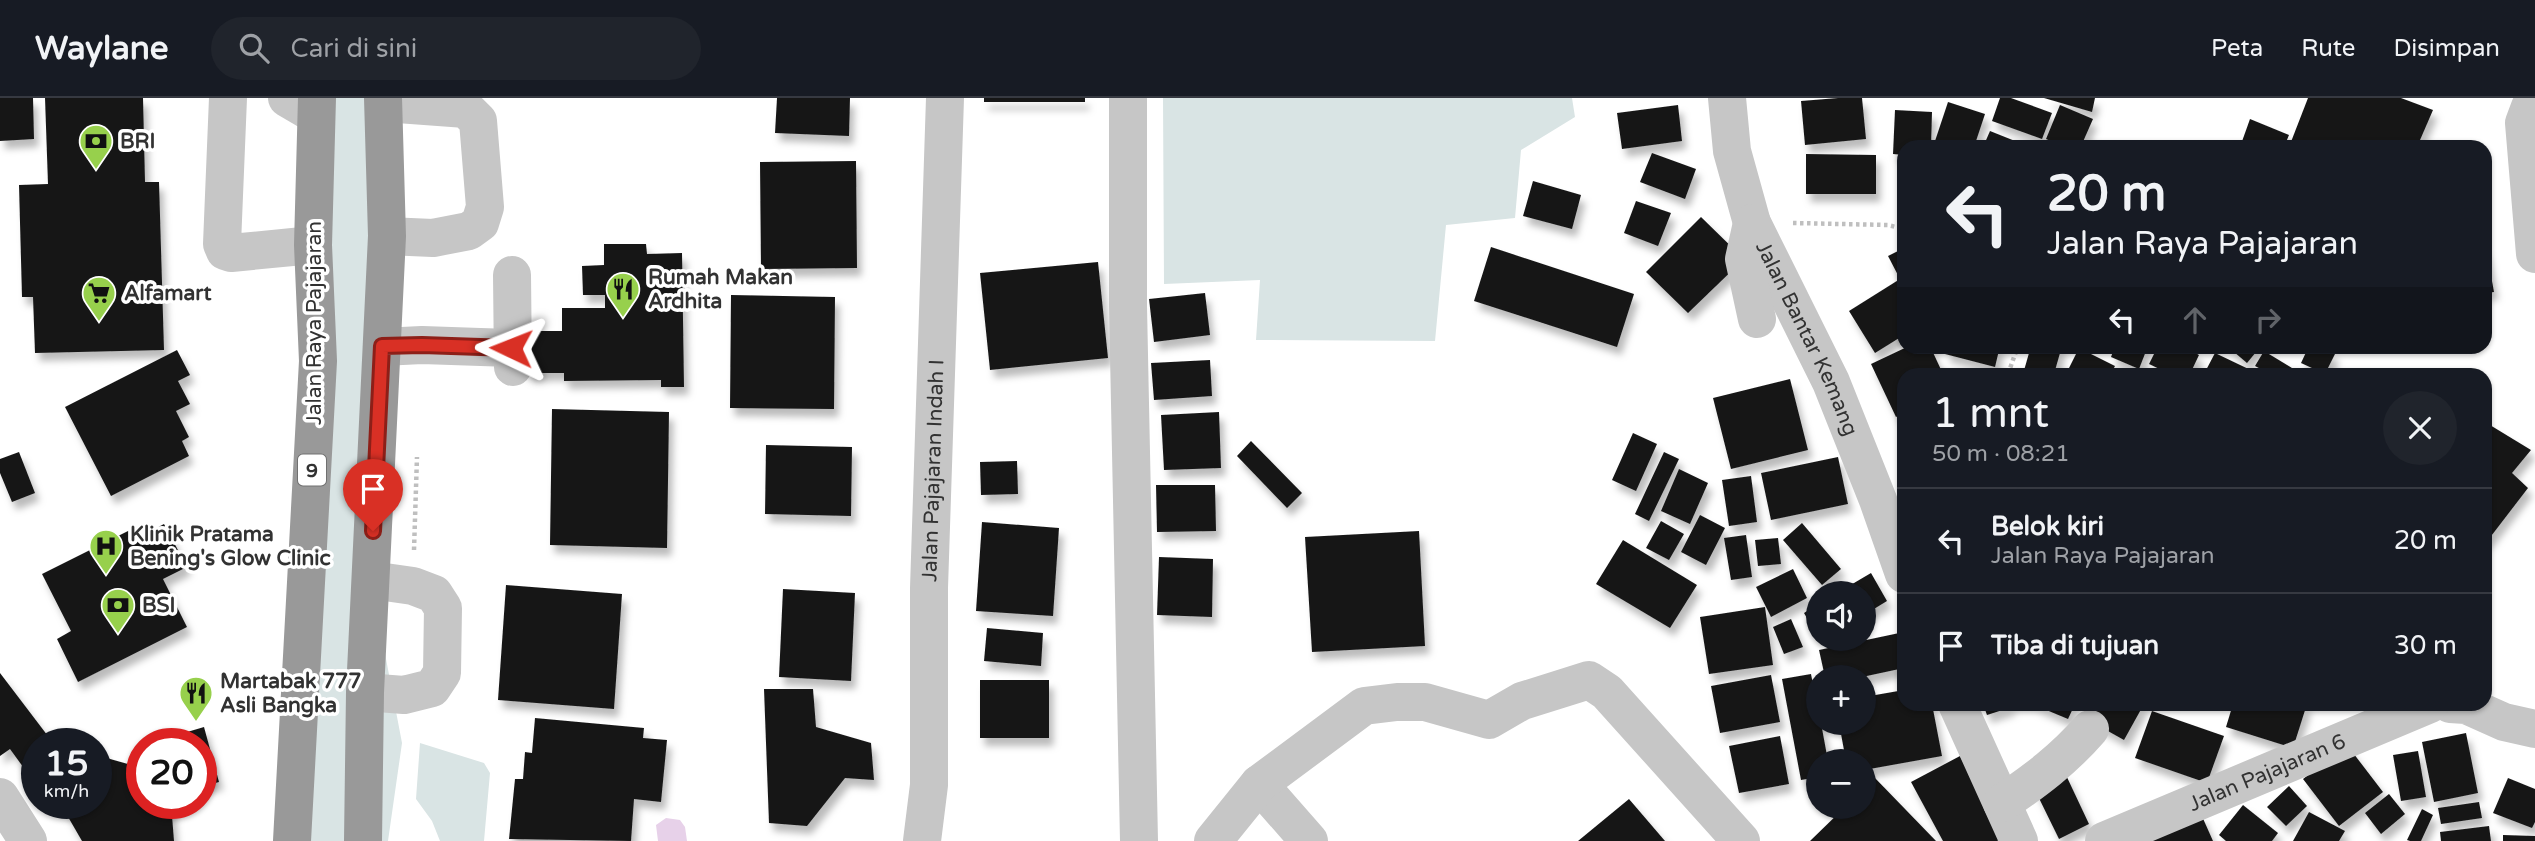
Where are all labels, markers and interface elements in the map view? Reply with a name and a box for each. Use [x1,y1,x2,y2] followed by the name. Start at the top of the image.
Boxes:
[211,17,701,80] search box
[35,29,169,68] text: Waylane
[235,29,273,67] icon: search
[291,33,417,64] text: Cari di sini
[2211,34,2263,63] text: Peta
[2301,34,2355,63] text: Rute
[2393,34,2500,63] text: Disimpan
[77,122,115,171] bank icon: BRI
[120,129,156,154] place label: BRI
[2047,165,2166,224] text: 20 m
[1932,168,2023,259] icon: left
[302,221,327,425] street label: Jalan Raya Pajajaran
[2047,225,2358,263] text: Jalan Raya Pajajaran
[1750,237,1863,439] street label: Jalan Bantar Kemang
[648,265,793,314] place label: Rumah Makan Ardhita
[604,270,642,319] restaurant icon: Rumah Makan Ardhita
[80,274,118,323] supermarket icon: Alfamart
[124,281,211,306] place label: Alfamart
[2103,301,2141,339] icon: left
[2176,301,2214,339] icon: ahead
[2249,301,2287,339] icon: right
[474,311,548,385] position arrow
[917,359,949,582] street label: Jalan Pajajaran Indah I
[1932,388,2049,439] text: 1 mnt
[2383,391,2457,465] button: close
[1932,440,2070,468] text: 50 m · 08:21
[298,454,326,486] road number: 9
[343,459,403,531] pin
[354,470,392,508] icon: arrive
[1991,511,2104,542] text: Belok kiri
[130,522,331,571] place label: Klinik Pratama Bening's Glow Clinic
[1932,522,1970,560] icon: left
[2394,525,2457,556] text: 20 m
[87,527,125,576] hospital icon: Klinik Pratama Bening's Glow Clinic
[1991,542,2215,570] text: Jalan Raya Pajajaran
[1806,581,1876,819] map controls
[1806,581,1876,651] button: sound
[99,586,137,635] bank icon: BSI
[142,593,175,618] place label: BSI
[1932,627,1970,665] icon: arrive
[1991,630,2159,661] text: Tiba di tujuan
[2394,630,2457,661] text: 30 m
[1806,665,1876,735] button: +
[220,669,361,718] place label: Martabak 777 Asli Bangka
[177,674,215,723] restaurant icon: Martabak 777 Asli Bangka
[126,728,217,819] speed limit sign: 20
[2185,729,2350,817] street label: Jalan Pajajaran 6
[45,743,88,785] text: 15
[1806,749,1876,819] button: −
[44,780,89,802] text: km/h

